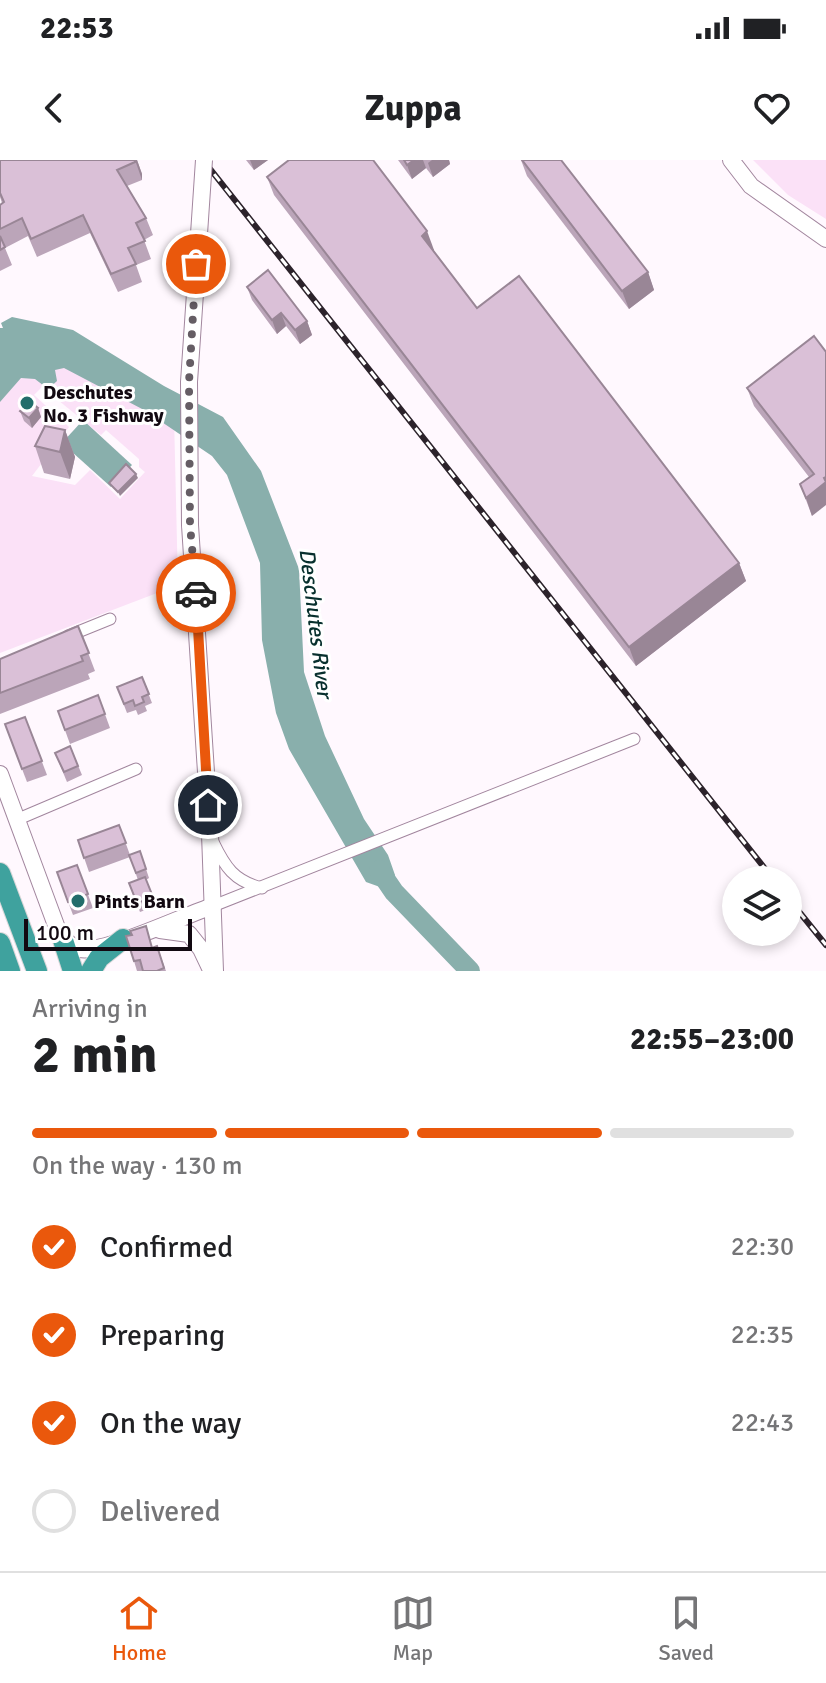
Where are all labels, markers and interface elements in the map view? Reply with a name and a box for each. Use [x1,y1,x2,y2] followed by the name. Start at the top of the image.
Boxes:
[40,10,114,47] text: 22:53
[32,86,76,130] icon: back
[364,86,462,131] text: Zuppa
[750,86,794,130] icon: heart
[162,230,230,298] pin
[174,242,218,286] icon: bag
[43,380,164,428] place label: Deschutes No. 3 Fishway
[18,394,36,412] marker: Deschutes No. 3 Fishway
[293,547,339,702] water label: Deschutes River
[156,553,236,633] courier
[174,571,218,615] icon: car
[174,771,242,839] pin
[186,783,230,827] icon: home
[722,866,802,946] map controls
[722,866,802,946] button: layers
[94,889,185,914] place label: Pints Barn
[69,892,87,910] marker: Pints Barn
[24,915,192,951] scale bar
[36,919,94,946] text: 100 m
[32,993,148,1025] text: Arriving in
[630,1021,794,1058] text: 22:55–23:00
[32,1023,158,1087] text: 2 min
[32,1150,242,1182] text: On the way · 130 m
[32,1225,76,1269] icon: check
[100,1229,233,1266] text: Confirmed
[731,1231,794,1263] text: 22:30
[32,1313,76,1357] icon: check
[100,1317,225,1354] text: Preparing
[731,1319,794,1351] text: 22:35
[32,1401,76,1445] icon: check
[100,1405,241,1442] text: On the way
[731,1407,794,1439] text: 22:43
[100,1493,221,1530] text: Delivered
[112,1591,167,1666] tab: Home
[391,1591,435,1666] tab: Map
[659,1591,714,1666] tab: Saved

